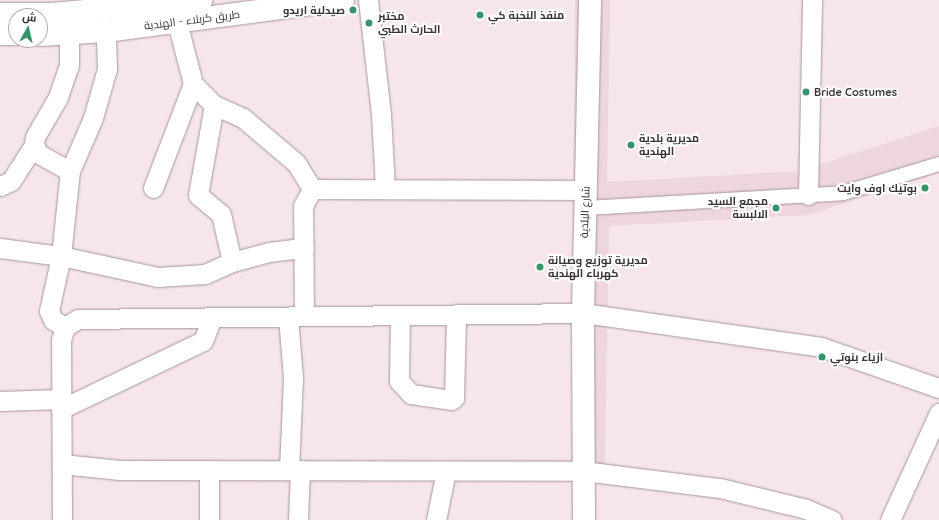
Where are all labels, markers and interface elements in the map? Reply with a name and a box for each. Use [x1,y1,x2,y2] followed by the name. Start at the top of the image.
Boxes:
[283,3,345,17] place label: صيدلية اريدو
[348,5,358,15] marker: صيدلية اريدو
[8,8,48,48] north arrow
[143,8,241,32] street label: طريق كربلاء - الهندية
[488,8,564,22] place label: منفذ النخبة كي
[22,9,37,25] text: ش
[378,10,441,36] place label: مختبر الحارث الطبي
[475,10,485,20] marker: منفذ النخبة كي
[363,17,375,29] marker: مختبر الحارث الطبي
[814,85,897,99] place label: Bride Costumes
[801,87,811,97] marker: Bride Costumes
[639,132,699,158] place label: مديرية بلدية الهندية
[626,140,636,150] marker: مديرية بلدية الهندية
[837,181,917,195] place label: بوتيك اوف وايت
[920,183,930,193] marker: بوتيك اوف وايت
[577,186,593,238] street label: شارع البلدية
[708,195,768,221] place label: مجمع السيد الالبسة
[771,203,781,213] marker: مجمع السيد الالبسة
[548,254,648,280] place label: مديرية توزيع وصيانة كهرباء الهندية
[535,262,545,272] marker: مديرية توزيع وصيانة كهرباء الهندية
[830,350,883,364] place label: ازياء بنوتي
[817,352,827,362] marker: ازياء بنوتي

